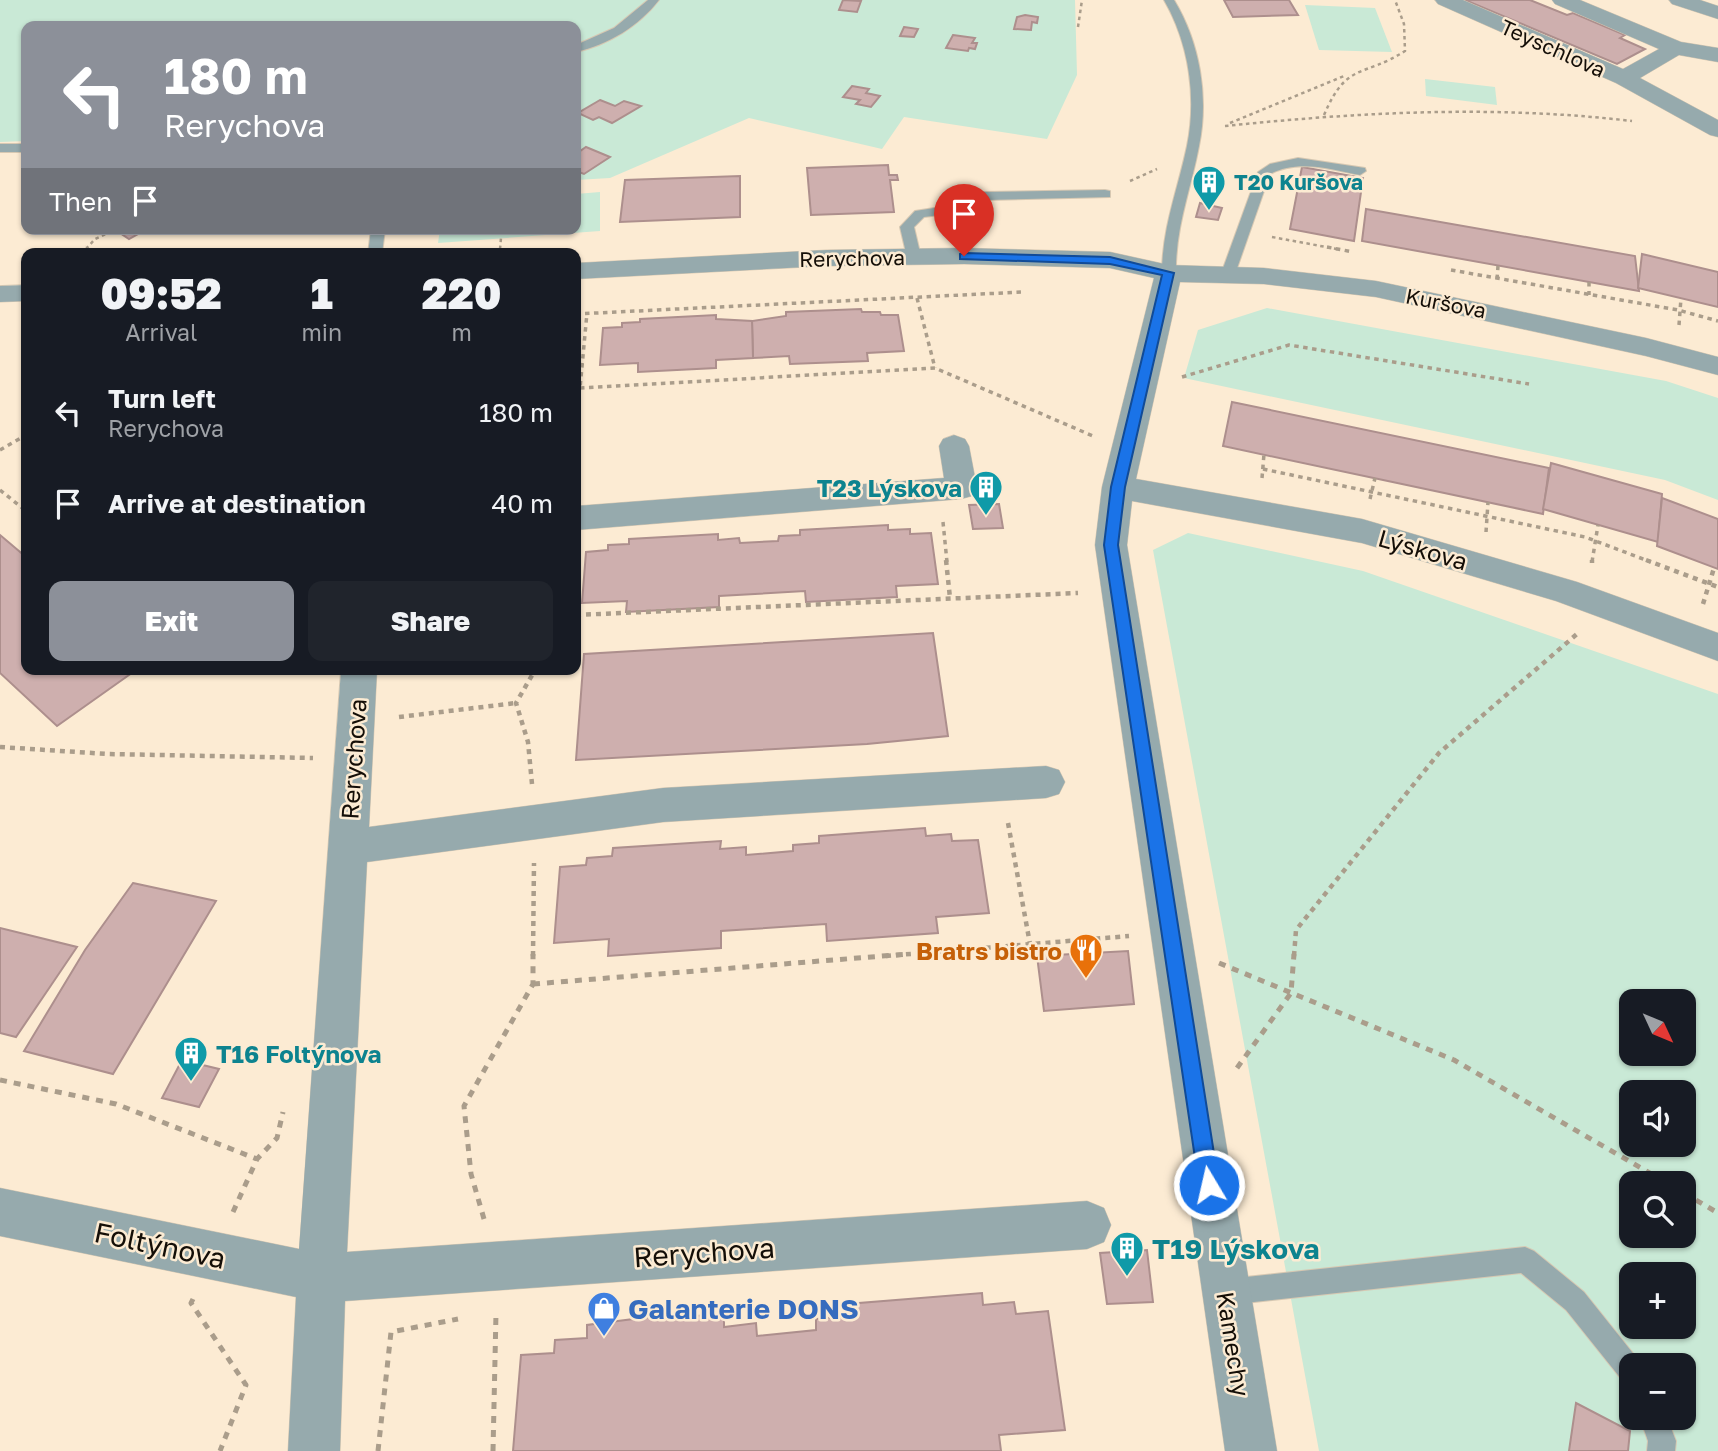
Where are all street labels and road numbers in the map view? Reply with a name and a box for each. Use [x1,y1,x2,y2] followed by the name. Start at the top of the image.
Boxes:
[1497,13,1609,83] street label: Teyschlova
[799,244,905,272] street label: Rerychova
[1404,282,1488,324] street label: Kuršova
[1375,522,1471,576] street label: Lýskova
[334,698,372,820] street label: Rerychova
[91,1215,229,1275] street label: Foltýnova
[632,1231,776,1273] street label: Rerychova
[1211,1289,1257,1399] street label: Kamechy

